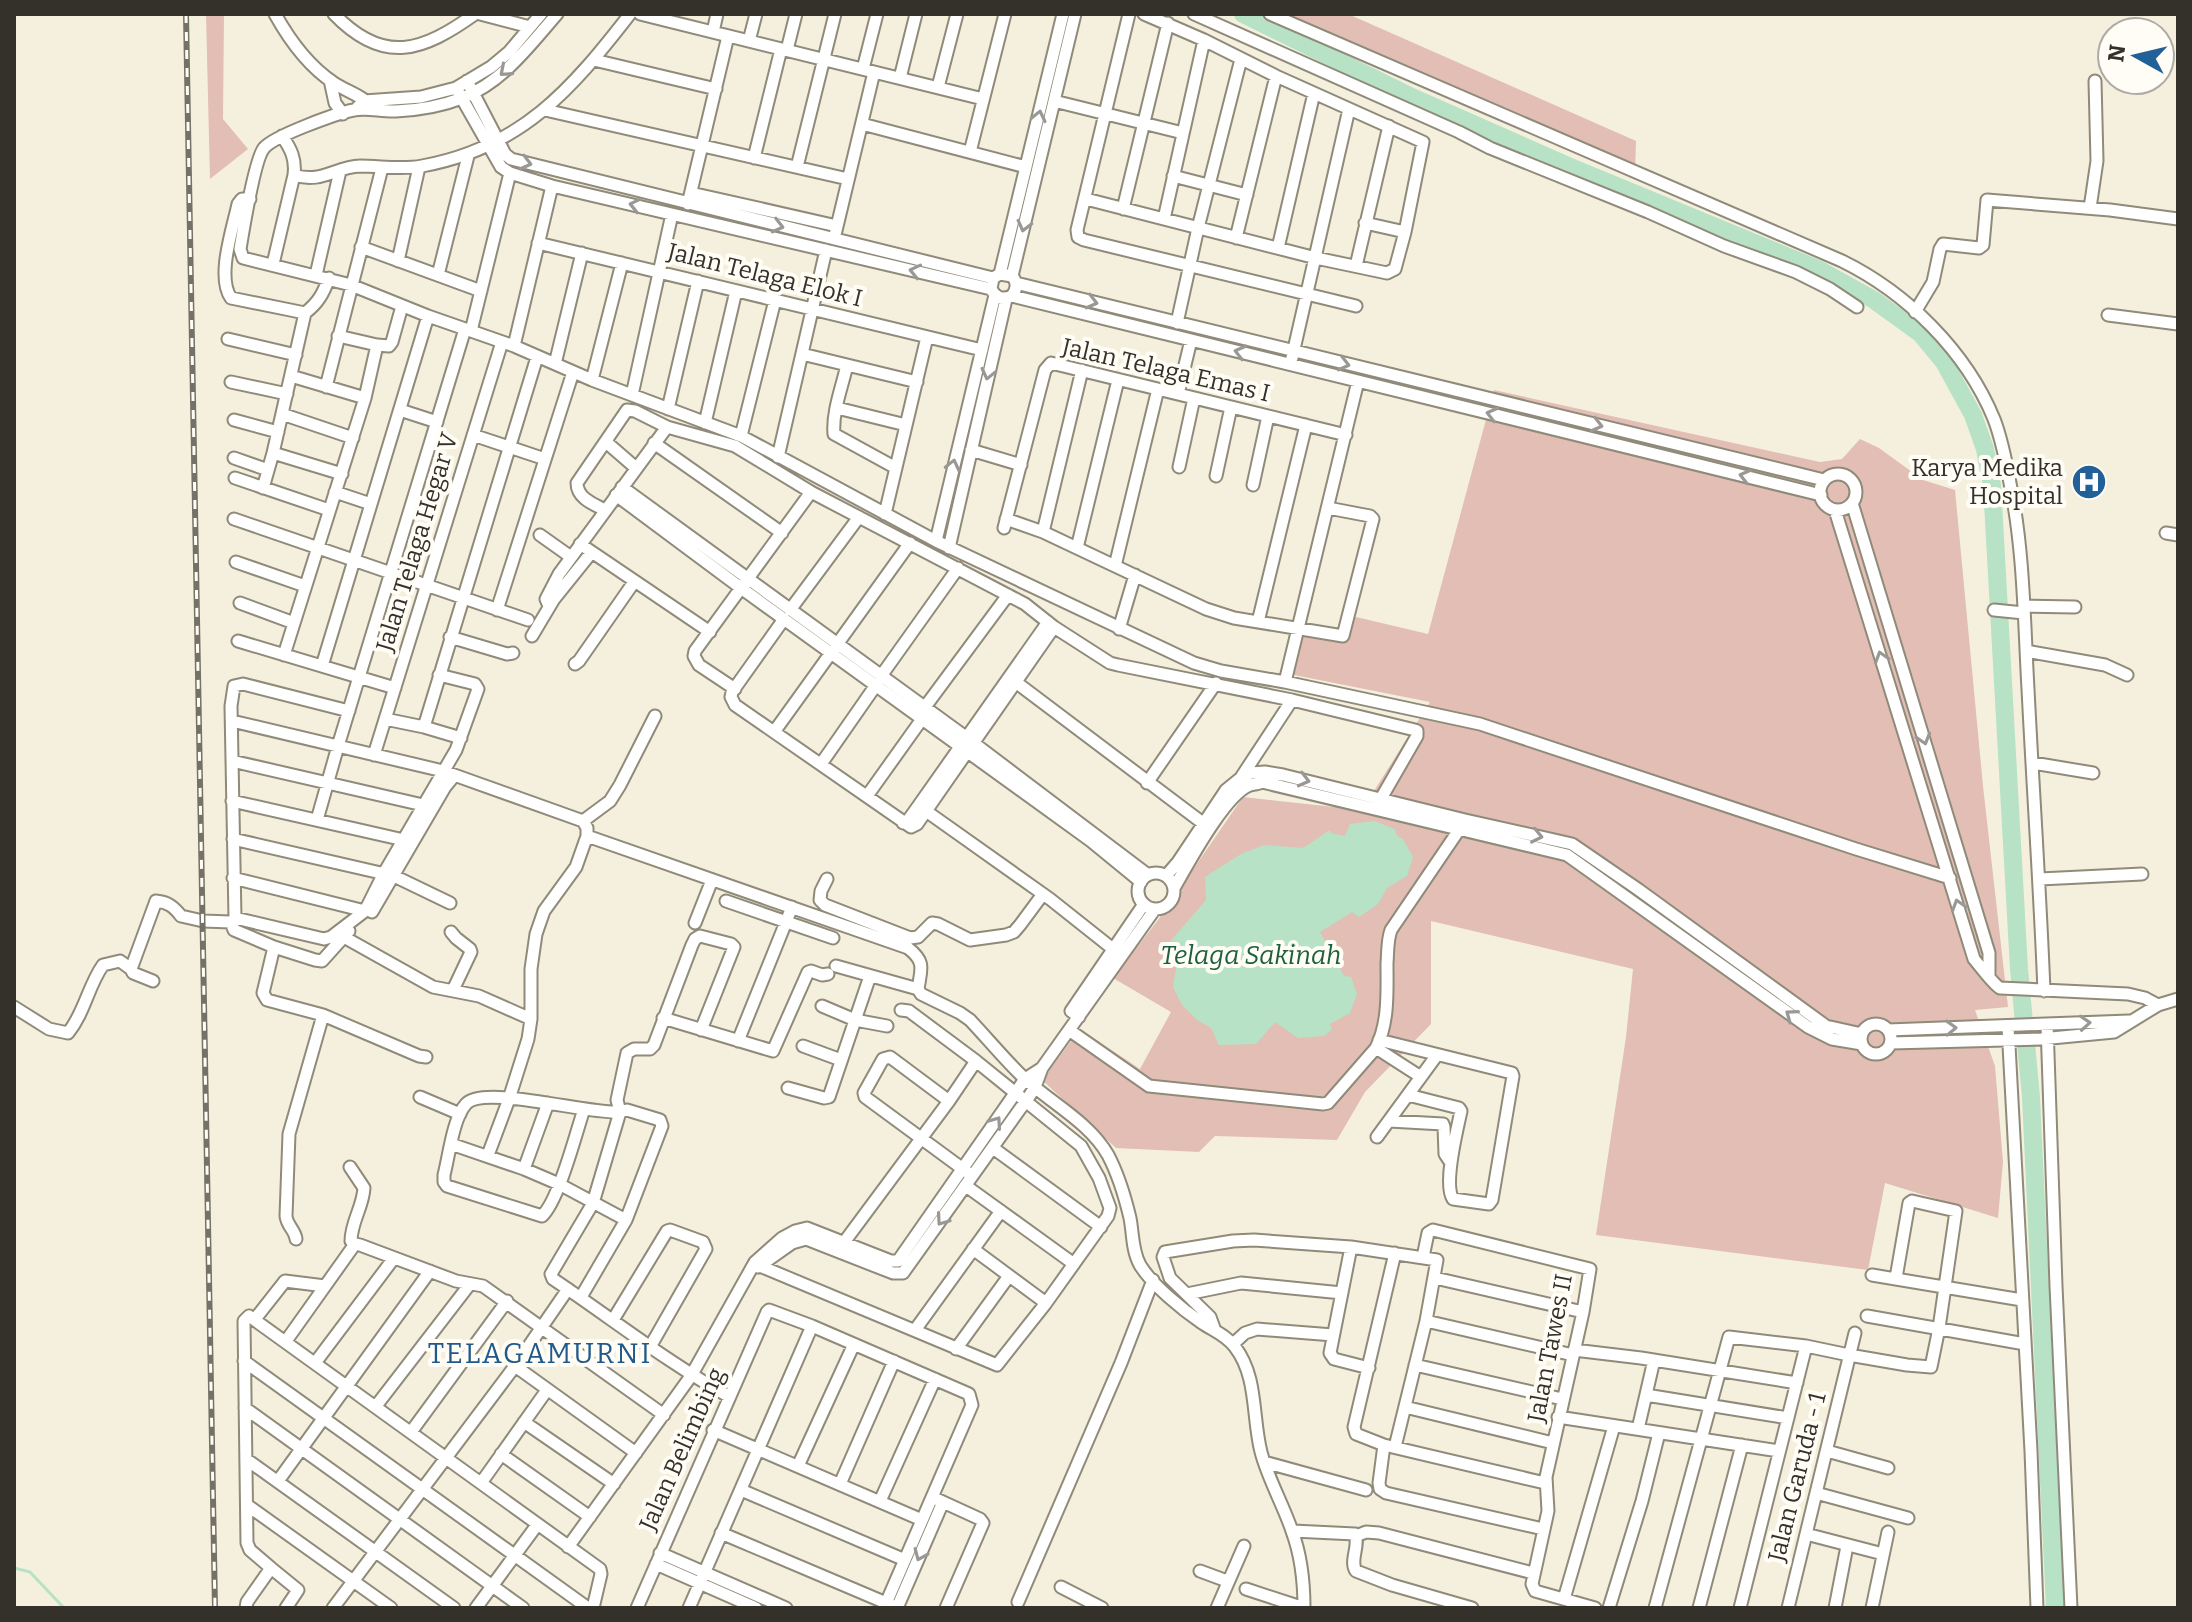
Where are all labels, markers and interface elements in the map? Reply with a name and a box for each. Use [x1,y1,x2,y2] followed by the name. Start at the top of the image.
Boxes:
[2096,16,2176,96] north arrow
[2102,43,2131,64] text: N
[499,62,514,76] one-way arrow
[1029,110,1046,124] one-way arrow
[519,154,532,171] one-way arrow
[629,198,642,215] one-way arrow
[771,216,785,233] one-way arrow
[1016,219,1033,232] one-way arrow
[664,237,865,313] street label: Jalan Telaga Elok I
[909,264,923,281] one-way arrow
[1084,293,1098,310] one-way arrow
[1058,332,1273,408] street label: Jalan Telaga Emas I
[1234,345,1247,362] one-way arrow
[1337,355,1351,372] one-way arrow
[981,367,998,381] one-way arrow
[1486,407,1500,424] one-way arrow
[1590,415,1604,432] one-way arrow
[370,429,464,656] street label: Jalan Telaga Hegar V
[1911,454,2063,510] place label: Karya Medika Hospital
[944,459,961,473] one-way arrow
[2070,463,2108,501] hospital icon: Karya Medika Hospital
[1738,469,1752,486] one-way arrow
[1874,651,1890,664] one-way arrow
[1915,732,1931,745] one-way arrow
[1297,771,1311,788] one-way arrow
[1530,827,1543,844] one-way arrow
[1951,899,1967,913] one-way arrow
[1161,940,1341,971] water label: Telaga Sakinah
[1786,1010,1800,1025] one-way arrow
[2079,1015,2092,1032] one-way arrow
[1945,1020,1958,1037] one-way arrow
[986,1117,1001,1131] one-way arrow
[937,1211,952,1225] one-way arrow
[1522,1271,1578,1426] street label: Jalan Tawes II
[428,1337,652,1370] district label: TELAGAMURNI
[633,1363,730,1536] street label: Jalan Belimbing
[1762,1389,1832,1566] street label: Jalan Garuda - 1
[913,1547,929,1561] one-way arrow

